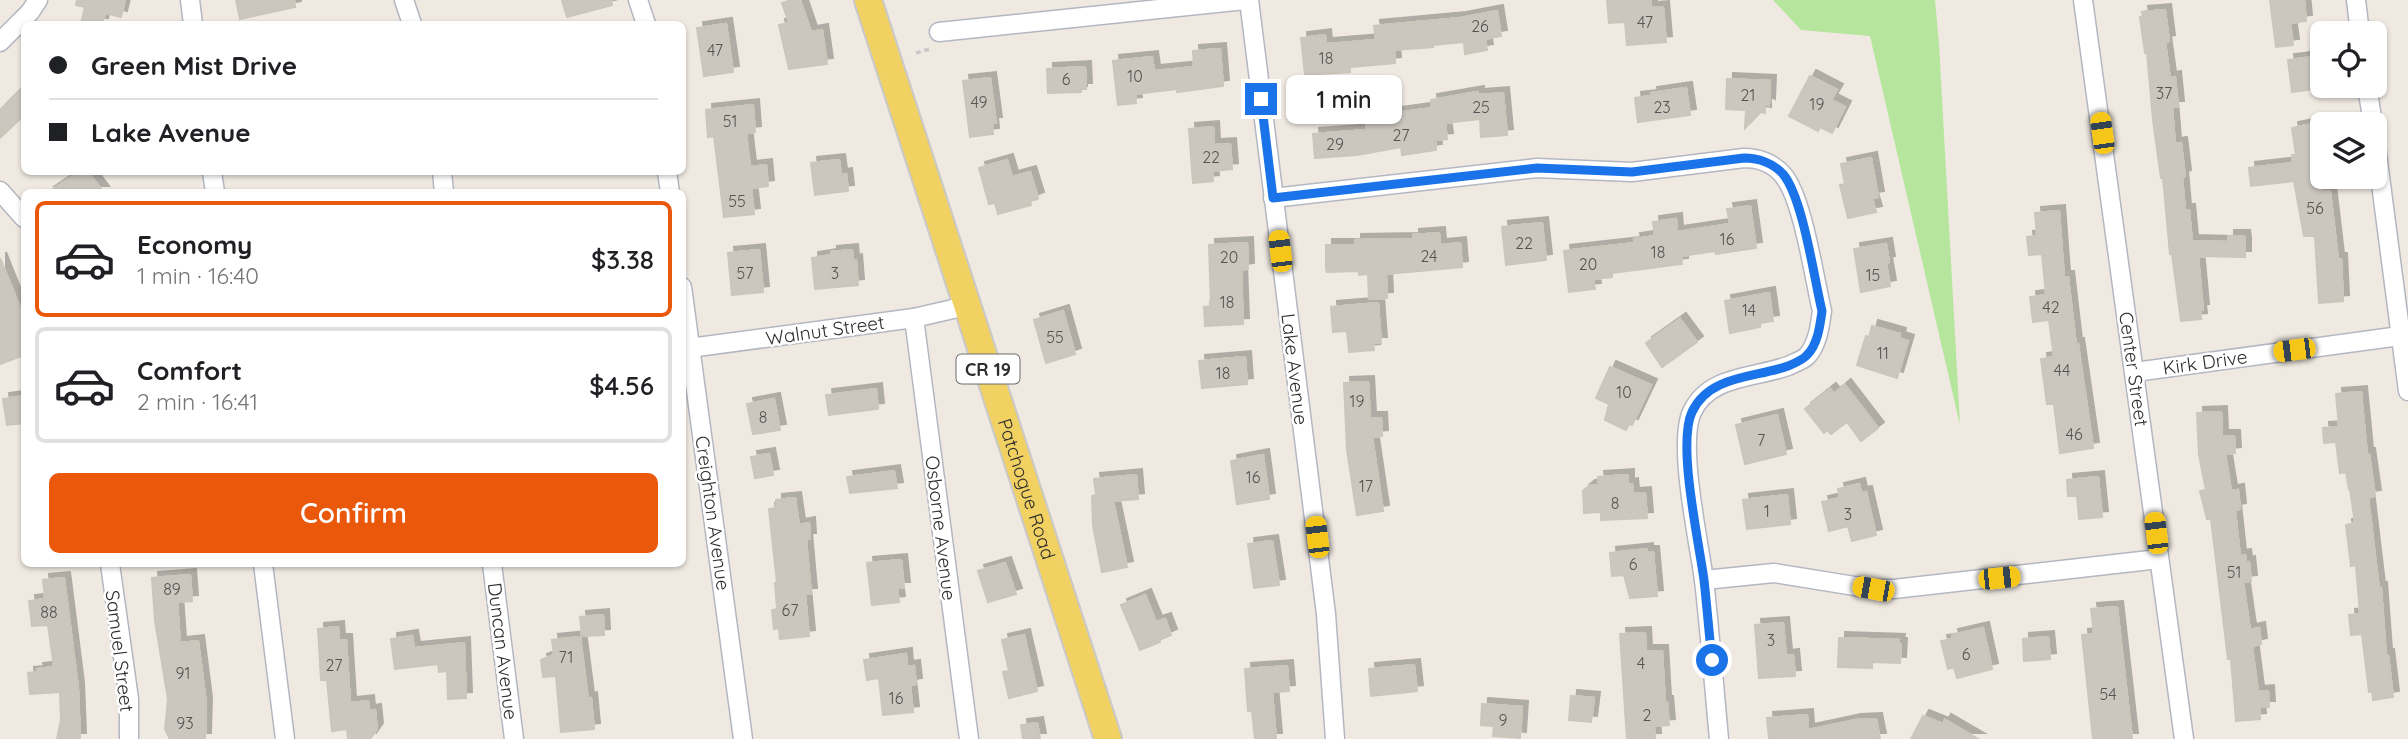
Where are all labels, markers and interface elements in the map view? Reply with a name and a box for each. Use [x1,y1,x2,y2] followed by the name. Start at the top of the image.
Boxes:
[1637,12,1653,32] house number: 47
[1471,16,1489,36] house number: 26
[2310,21,2387,189] map controls
[2310,21,2387,98] button: locate
[707,40,723,60] house number: 47
[1319,48,1333,68] house number: 18
[91,49,297,82] text: Green Mist Drive
[1127,66,1143,86] house number: 10
[1062,69,1071,89] house number: 6
[1286,74,1401,124] callout: 1 min
[1245,83,1277,115] route end
[2156,83,2172,103] house number: 37
[1316,85,1372,114] text: 1 min
[1741,85,1755,105] house number: 21
[970,92,988,112] house number: 49
[1810,94,1824,114] house number: 19
[1472,97,1490,117] house number: 25
[1653,97,1671,117] house number: 23
[723,111,737,131] house number: 51
[2089,111,2116,155] car
[2310,112,2387,189] button: layers
[91,116,251,149] text: Lake Avenue
[1393,125,1409,145] house number: 27
[1326,134,1344,154] house number: 29
[1202,147,1220,167] house number: 22
[728,191,746,211] house number: 55
[2306,198,2324,218] house number: 56
[53,228,116,291] icon: car
[137,228,252,261] text: Economy
[1268,229,1293,273] car
[1720,229,1735,249] house number: 16
[1515,233,1533,253] house number: 22
[1651,242,1665,262] house number: 18
[591,243,654,276] text: $3.38
[1420,246,1438,266] house number: 24
[1220,247,1238,267] house number: 20
[1579,254,1597,274] house number: 20
[137,261,259,290] text: 1 min · 16:40
[737,263,753,283] house number: 57
[831,263,839,283] house number: 3
[1866,265,1880,285] house number: 15
[1220,292,1234,312] house number: 18
[2042,297,2060,317] house number: 42
[1742,300,1756,320] house number: 14
[764,310,886,350] street label: Walnut Street
[2114,310,2154,428] street label: Center Street
[1276,312,1314,426] street label: Lake Avenue
[1046,327,1064,347] house number: 55
[2272,337,2317,363] car
[1877,343,1889,363] house number: 11
[2161,344,2249,380] street label: Kirk Drive
[53,354,116,417] icon: car
[137,354,242,387] text: Comfort
[956,354,1020,384] road number: CR 19
[2054,360,2070,380] house number: 44
[1216,363,1230,383] house number: 18
[589,369,654,402] text: $4.56
[1616,382,1632,402] house number: 10
[137,387,258,416] text: 2 min · 16:41
[1350,391,1364,411] house number: 19
[759,407,767,427] house number: 8
[993,415,1061,562] street label: Patchogue Road
[2065,424,2083,444] house number: 46
[1757,430,1765,450] house number: 7
[690,434,736,592] street label: Creighton Avenue
[920,454,962,602] street label: Osborne Avenue
[1246,467,1261,487] house number: 16
[49,473,658,553] button: Confirm
[1359,476,1373,496] house number: 17
[1611,493,1619,513] house number: 8
[1764,501,1770,521] house number: 1
[1844,504,1852,524] house number: 3
[2144,511,2169,555] car
[1305,515,1330,559] car
[1629,554,1638,574] house number: 6
[2227,562,2241,582] house number: 51
[1978,565,2021,591] car
[1851,575,1896,603] car
[163,579,181,599] house number: 89
[483,581,523,721] street label: Duncan Avenue
[101,589,139,713] street label: Samuel Street
[782,600,798,620] house number: 67
[40,602,58,622] house number: 88
[1767,630,1775,650] house number: 3
[1696,644,1728,676] route start
[1962,644,1971,664] house number: 6
[559,647,573,667] house number: 71
[1637,653,1645,673] house number: 4
[326,655,342,675] house number: 27
[176,663,190,683] house number: 91
[2099,684,2117,704] house number: 54
[889,688,904,708] house number: 16
[1643,705,1652,725] house number: 2
[1499,710,1508,730] house number: 9
[176,713,194,733] house number: 93

